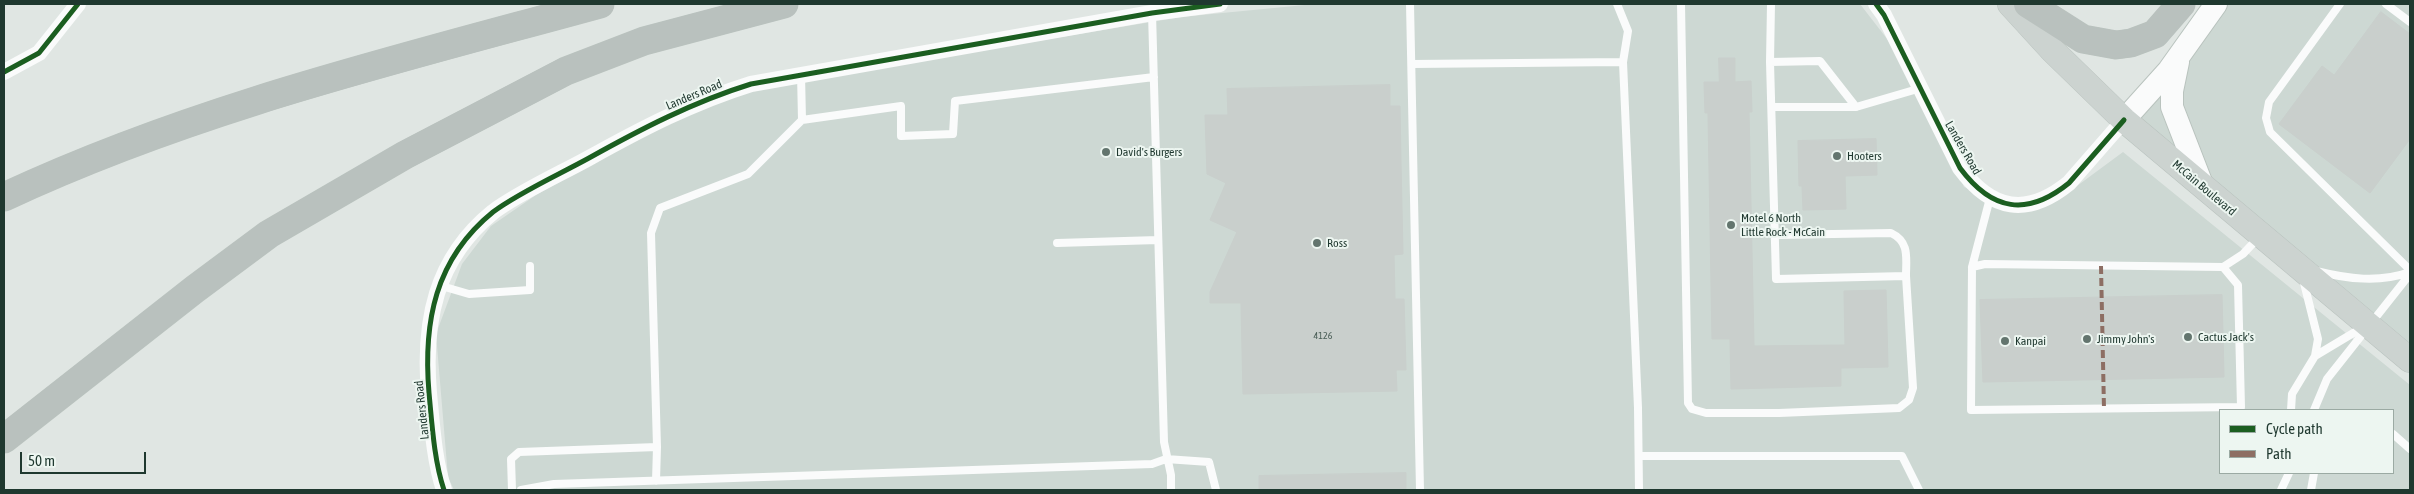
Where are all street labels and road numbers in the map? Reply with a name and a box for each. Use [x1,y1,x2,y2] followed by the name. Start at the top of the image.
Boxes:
[664,77,724,113] street label: Landers Road
[1942,119,1984,177] street label: Landers Road
[2169,157,2239,219] street label: McCain Boulevard
[412,380,432,440] street label: Landers Road

